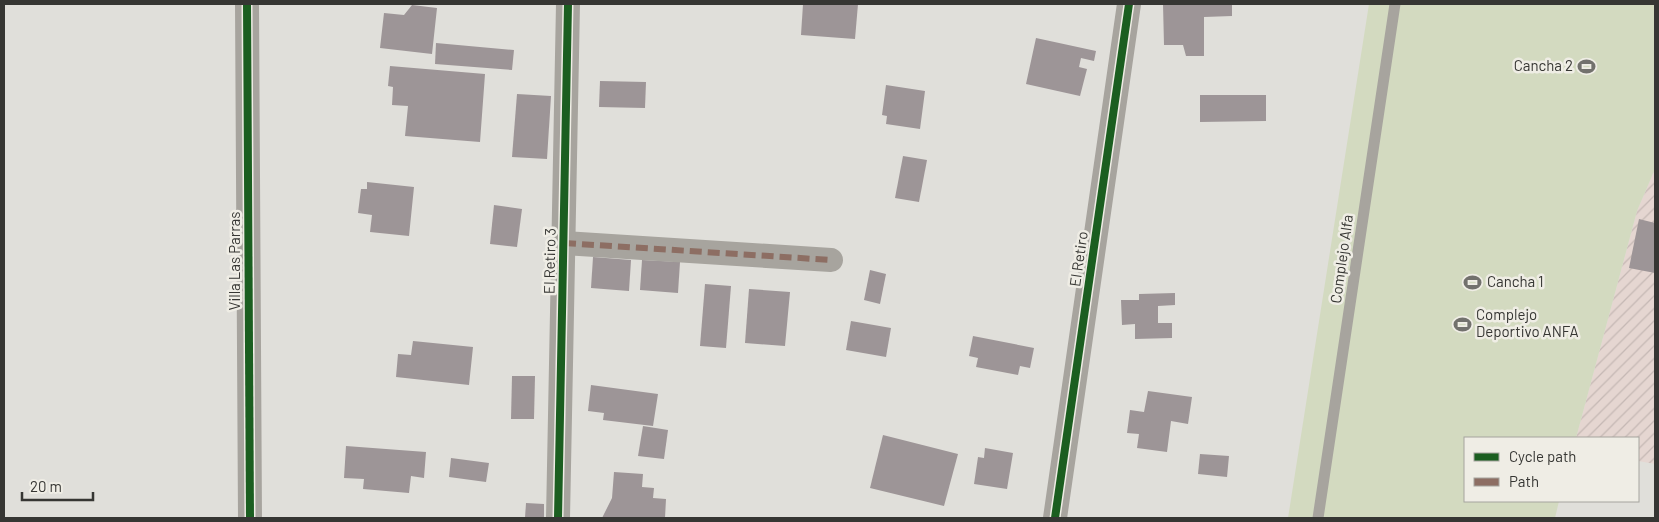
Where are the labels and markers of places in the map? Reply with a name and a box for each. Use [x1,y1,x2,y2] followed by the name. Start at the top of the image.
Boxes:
[1514,56,1573,74] place label: Cancha 2
[1577,56,1597,76] sports icon: Cancha 2
[1463,272,1483,292] sports icon: Cancha 1
[1487,272,1543,290] place label: Cancha 1
[1476,305,1579,340] place label: Complejo Deportivo ANFA
[1452,314,1472,334] sports icon: Complejo Deportivo ANFA

